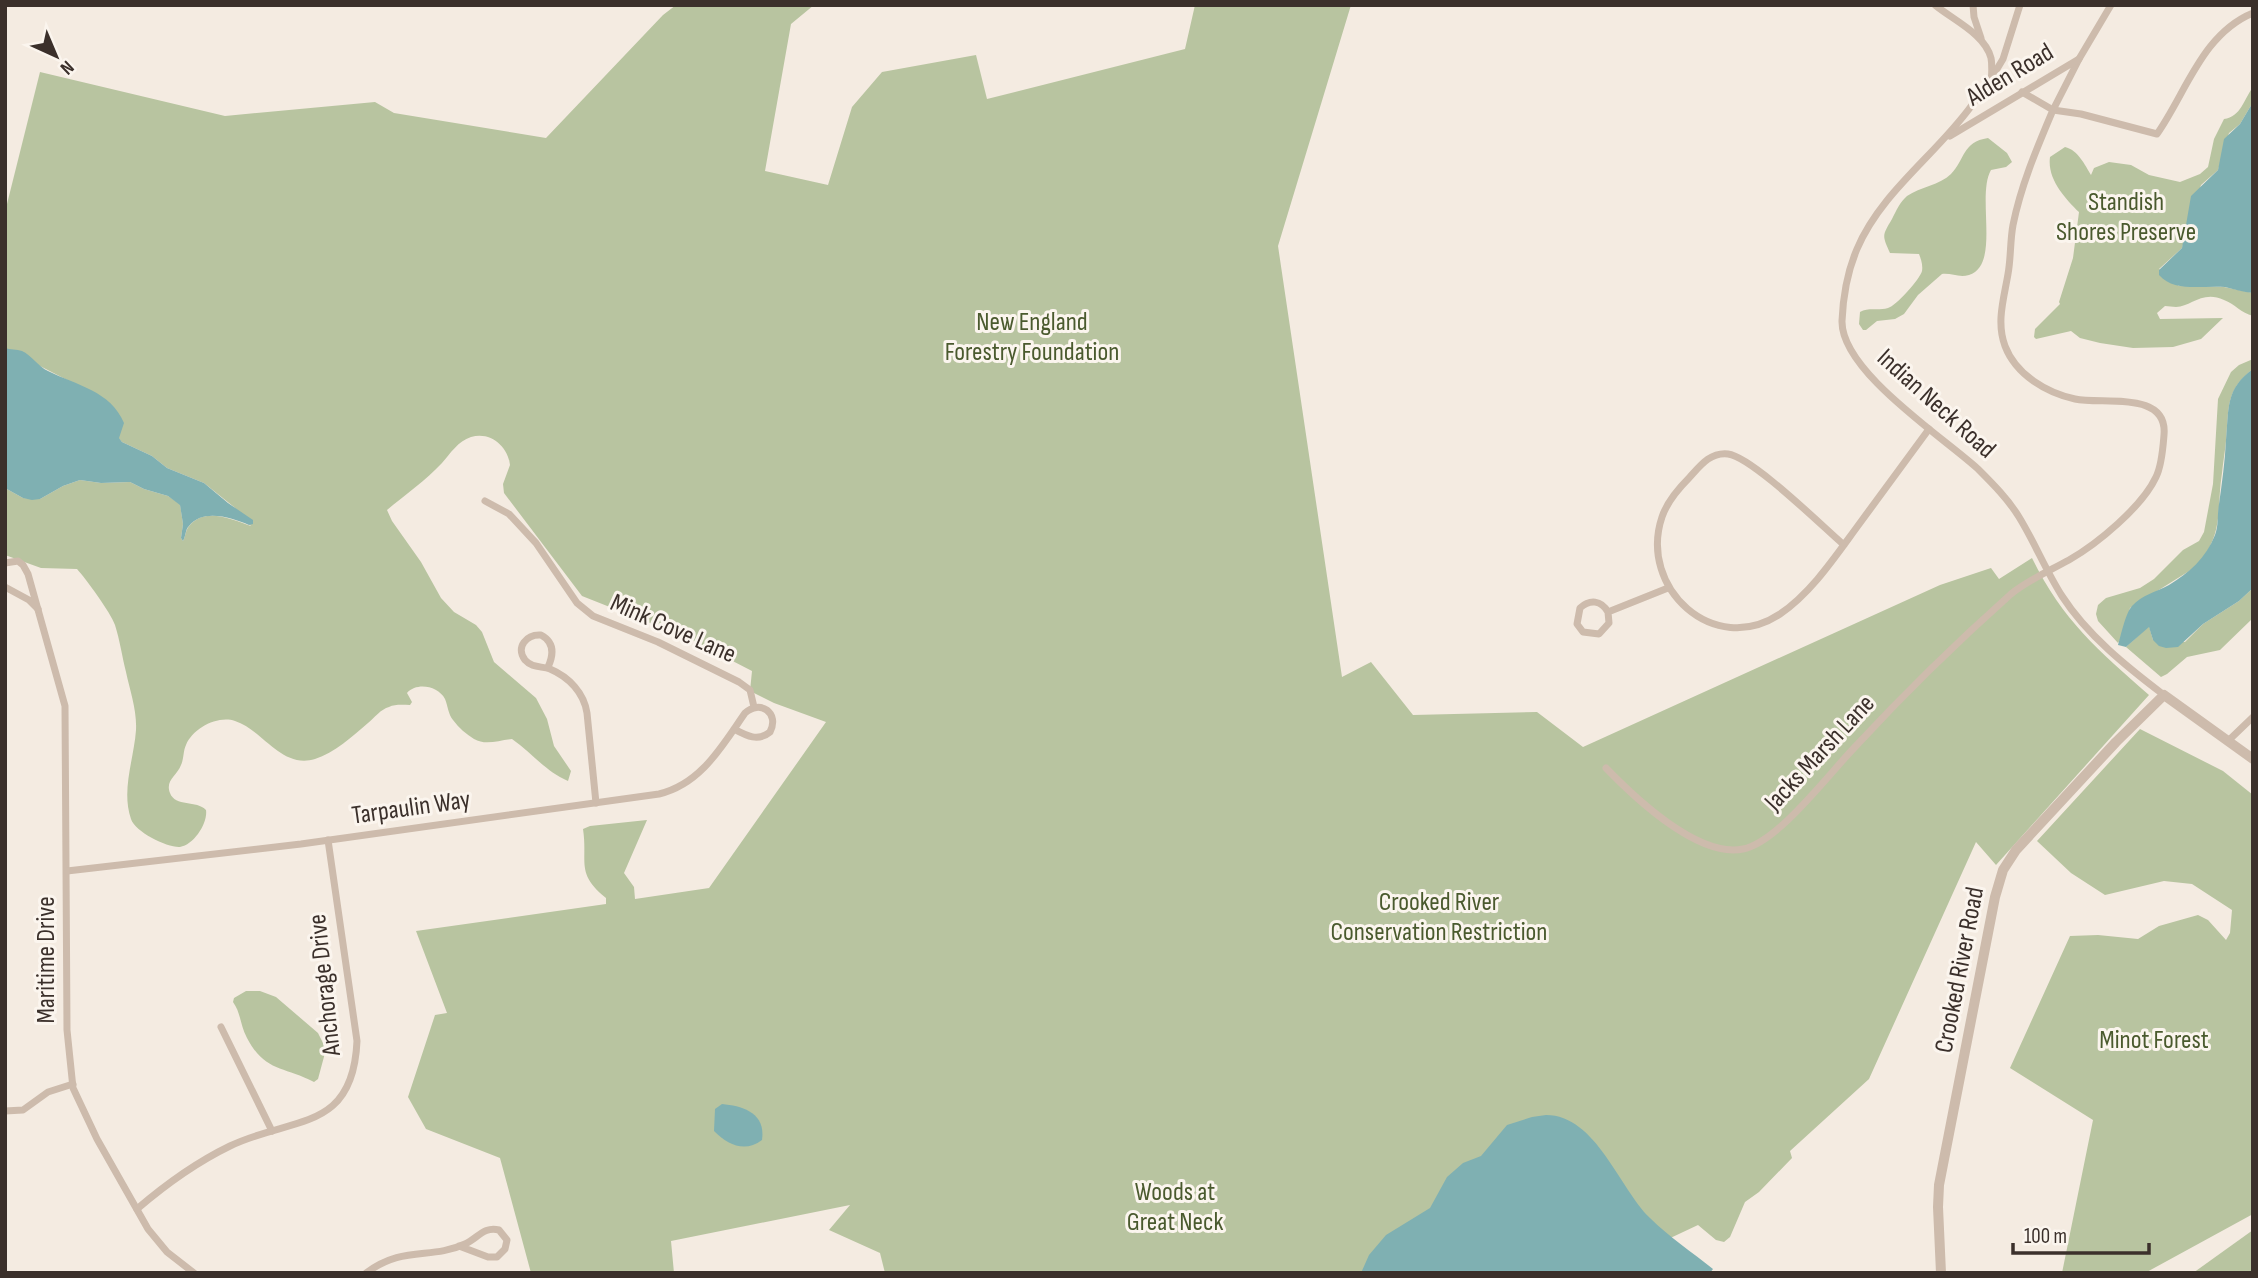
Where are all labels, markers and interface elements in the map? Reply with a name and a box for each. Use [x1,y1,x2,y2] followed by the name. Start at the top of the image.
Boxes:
[21,21,91,91] north arrow
[1960,37,2059,114] street label: Alden Road
[55,55,78,79] text: N
[2056,187,2196,248] park label: Standish Shores Preserve
[945,307,1119,368] park label: New England Forestry Foundation
[1870,343,2002,465] street label: Indian Neck Road
[605,588,741,670] street label: Mink Cove Lane
[1758,689,1882,818] street label: Jacks Marsh Lane
[350,784,472,832] street label: Tarpaulin Way
[1929,885,1991,1055] street label: Crooked River Road
[1331,887,1547,948] park label: Crooked River Conservation Restriction
[31,896,62,1024] street label: Maritime Drive
[302,913,348,1058] street label: Anchorage Drive
[2099,1025,2209,1056] park label: Minot Forest
[1127,1177,1223,1238] park label: Woods at Great Neck
[2013,1212,2150,1256] scale bar
[2024,1224,2067,1249] text: 100 m

